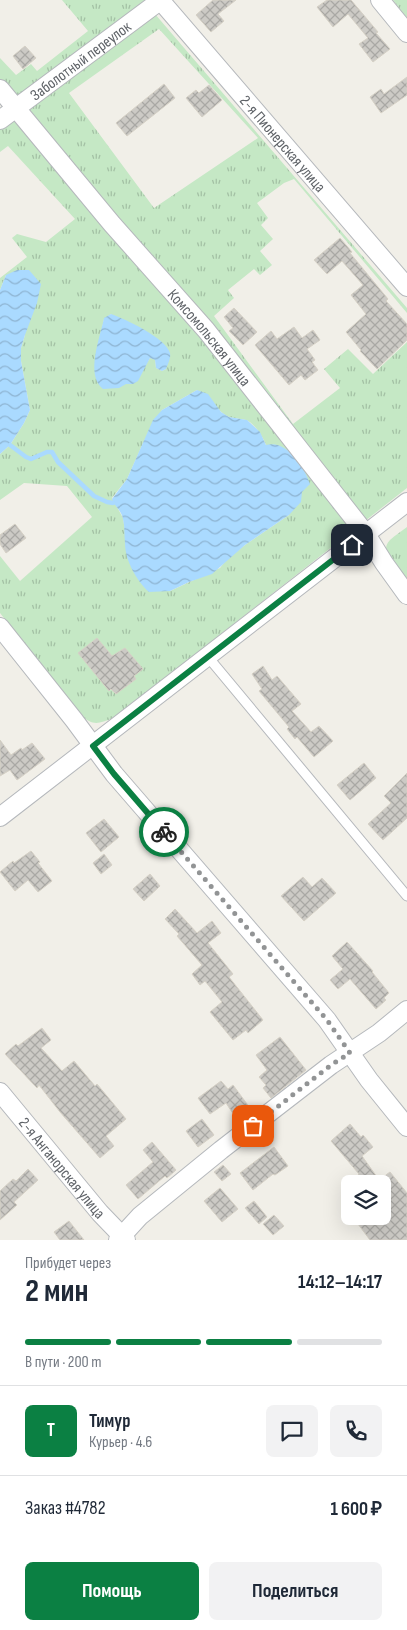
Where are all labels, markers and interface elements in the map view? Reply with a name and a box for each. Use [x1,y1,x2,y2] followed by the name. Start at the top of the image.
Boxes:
[27,17,136,105] street label: Заболотный переулок
[235,92,329,197] street label: 2-я Пионерская улица
[163,286,254,390] street label: Комсомольская улица
[331,524,373,566] pin
[338,531,366,559] icon: home
[139,807,189,857] courier
[150,818,178,846] icon: bike
[232,1105,274,1147] pin
[239,1112,267,1140] icon: bag
[14,1114,108,1223] street label: 2-я Анганорская улица
[341,1175,391,1225] map controls
[341,1175,391,1225] button: layers
[25,1254,111,1273] text: Прибудет через
[298,1271,382,1294] text: 14:12–14:17
[25,1272,89,1311] text: 2 мин
[25,1353,102,1372] text: В пути · 200 m
[266,1405,318,1457] button: chat
[330,1405,382,1457] button: phone
[89,1410,130,1433] text: Тимур
[47,1419,55,1442] text: Т
[89,1433,152,1452] text: Курьер · 4.6
[25,1497,106,1520] text: Заказ #4782
[331,1498,382,1521] text: 1 600 ₽
[25,1562,199,1620] button: Помощь
[209,1562,382,1620] button: Поделиться

